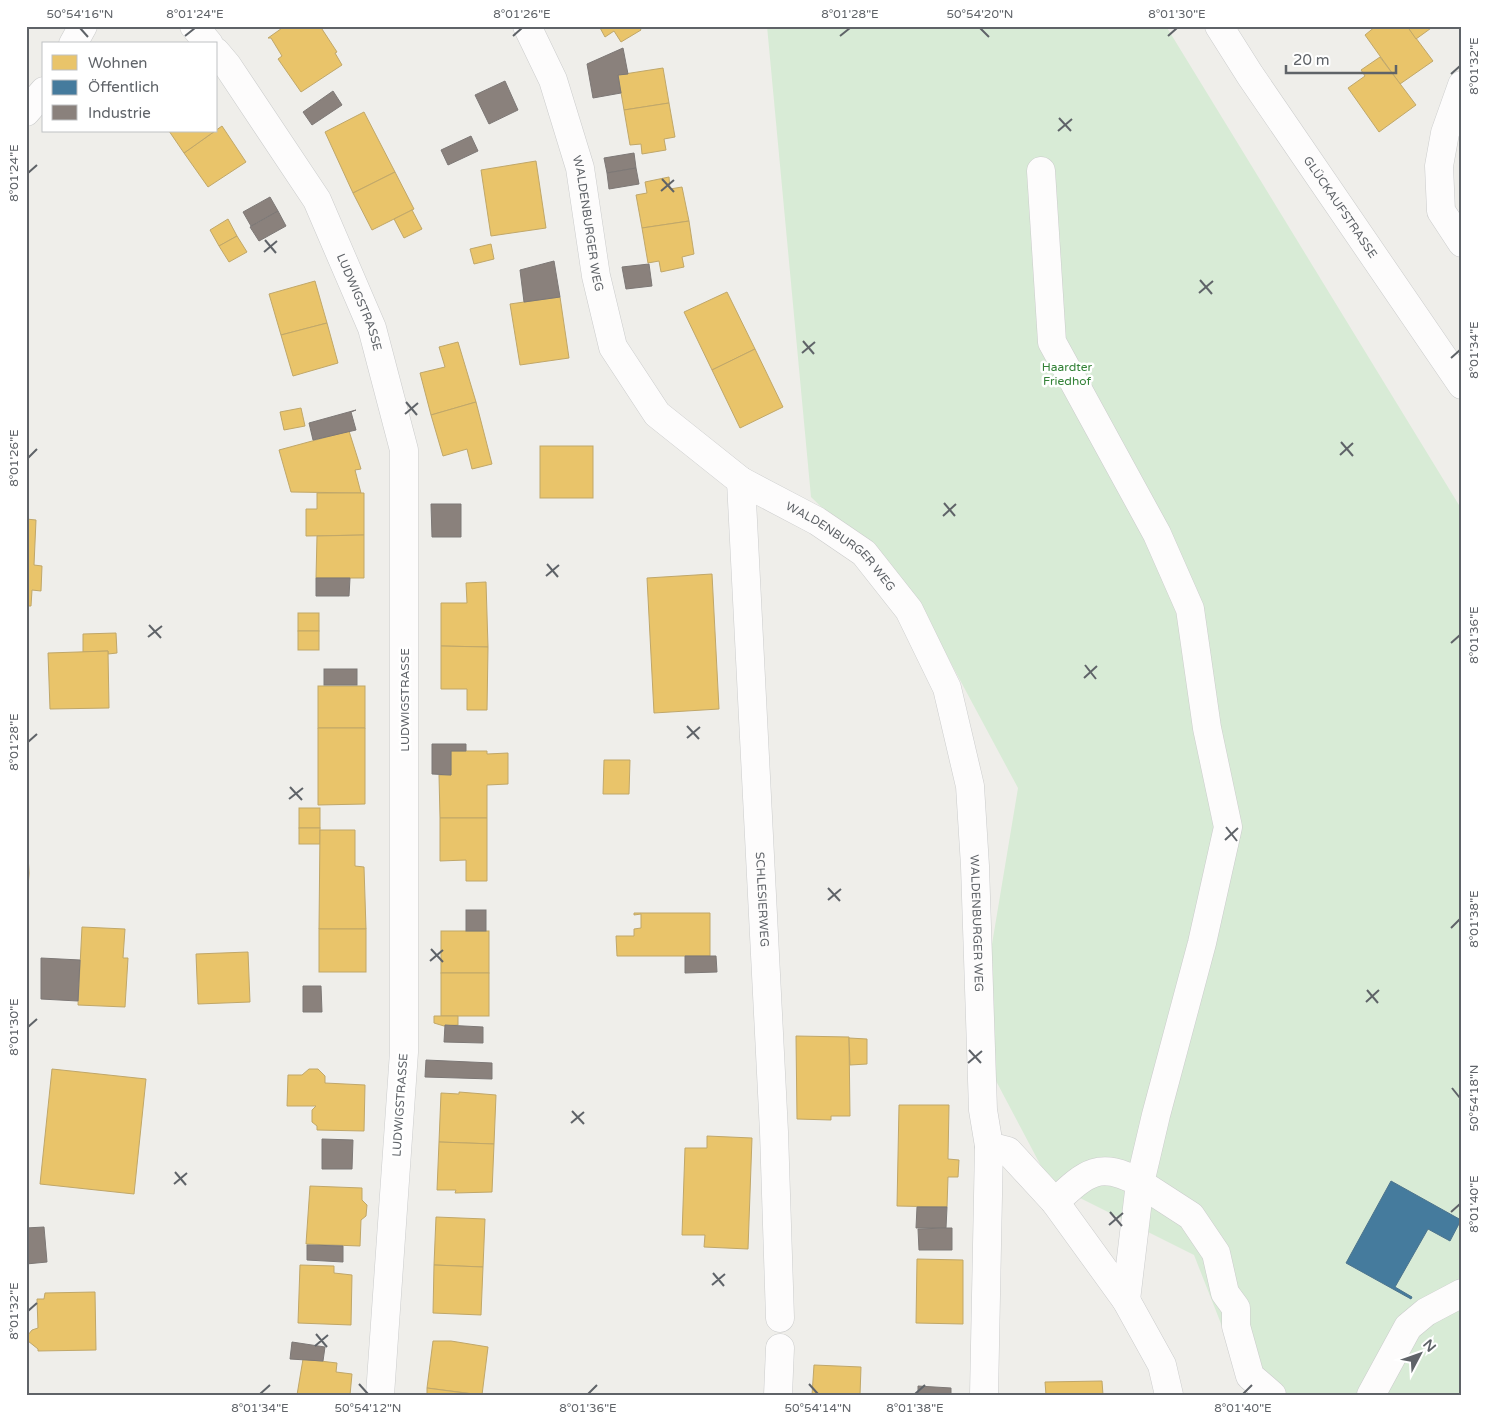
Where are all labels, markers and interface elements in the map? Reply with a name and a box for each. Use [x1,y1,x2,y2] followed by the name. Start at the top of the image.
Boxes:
[47,7,114,21] text: 50°54'16"N
[166,7,224,21] text: 8°01'24"E
[493,7,551,21] text: 8°01'26"E
[821,7,879,21] text: 8°01'28"E
[947,7,1014,21] text: 50°54'20"N
[1148,7,1206,21] text: 8°01'30"E
[1467,37,1481,95] text: 8°01'32"E
[42,42,218,132] legend
[1286,42,1396,74] scale bar
[1293,51,1330,69] text: 20 m
[88,54,148,72] text: Wohnen
[88,78,159,96] text: Öffentlich
[88,104,151,122] text: Industrie
[7,144,21,202] text: 8°01'24"E
[1301,153,1380,261] street label: GLÜCKAUFSTRASSE
[570,154,606,293] street label: WALDENBURGER WEG
[334,251,385,353] street label: LUDWIGSTRASSE
[1467,321,1481,379] text: 8°01'34"E
[1042,360,1093,388] park label: Haardter Friedhof
[7,429,21,487] text: 8°01'26"E
[783,499,898,594] street label: WALDENBURGER WEG
[1467,606,1481,664] text: 8°01'36"E
[398,648,412,752] street label: LUDWIGSTRASSE
[7,713,21,771] text: 8°01'28"E
[753,852,772,947] street label: SCHLESIERWEG
[967,854,986,992] street label: WALDENBURGER WEG
[1467,890,1481,948] text: 8°01'38"E
[7,998,21,1056] text: 8°01'30"E
[389,1052,411,1157] street label: LUDWIGSTRASSE
[1467,1065,1481,1132] text: 50°54'18"N
[1467,1175,1481,1233] text: 8°01'40"E
[7,1282,21,1340] text: 8°01'32"E
[1396,1328,1446,1378] north arrow
[1419,1336,1440,1356] text: N
[231,1401,289,1415] text: 8°01'34"E
[335,1401,402,1415] text: 50°54'12"N
[559,1401,617,1415] text: 8°01'36"E
[785,1401,852,1415] text: 50°54'14"N
[886,1401,944,1415] text: 8°01'38"E
[1214,1401,1272,1415] text: 8°01'40"E

